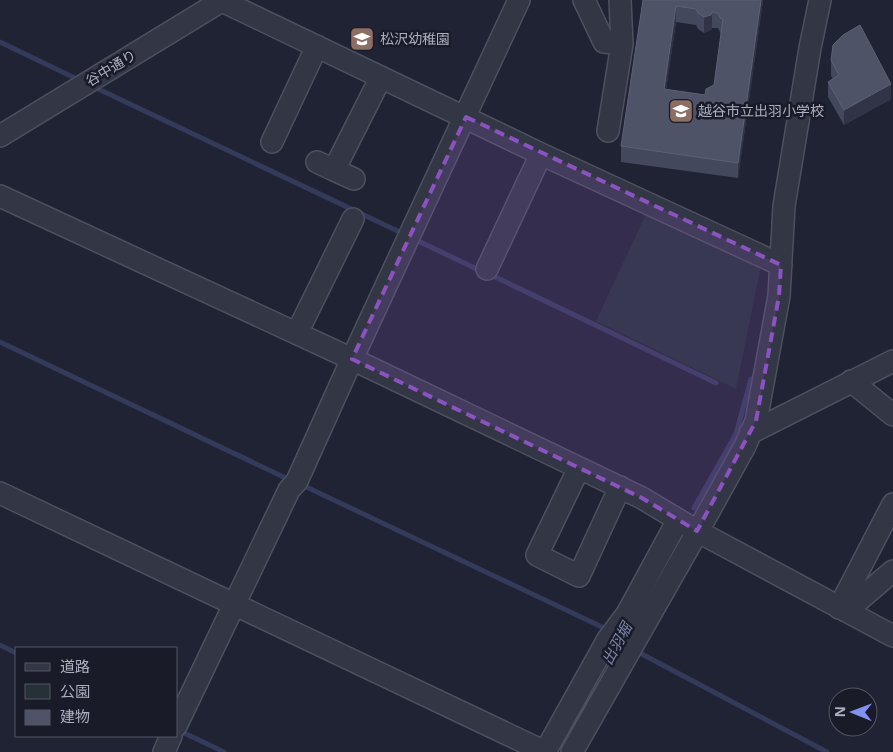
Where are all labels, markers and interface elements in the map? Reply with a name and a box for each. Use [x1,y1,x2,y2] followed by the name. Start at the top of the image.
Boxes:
[349,26,375,52] school or university icon: 松沢幼稚園
[380,29,450,48] place label: 松沢幼稚園
[82,45,140,90] street label: 谷中通り
[668,98,694,124] school or university icon: 越谷市立出羽小学校
[698,101,824,120] place label: 越谷市立出羽小学校
[596,617,637,668] water label: 出羽堀
[15,647,178,737] legend
[60,656,90,676] text: 道路
[60,681,90,701] text: 公園
[828,687,878,737] north arrow
[60,706,90,726] text: 建物
[830,706,849,718] text: N

